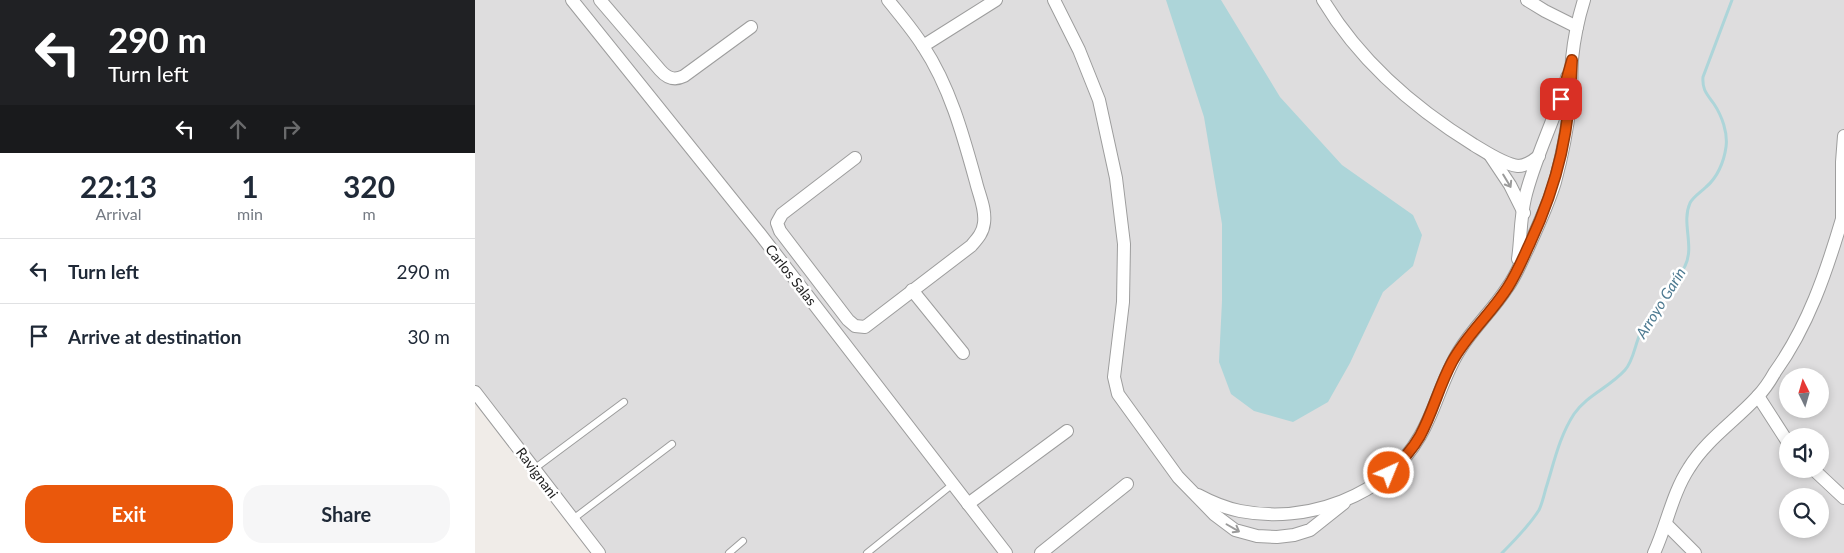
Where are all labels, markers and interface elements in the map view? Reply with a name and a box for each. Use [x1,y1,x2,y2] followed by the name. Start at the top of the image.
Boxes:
[108,18,207,60] text: 290 m
[25,20,90,85] icon: left
[108,60,189,87] text: Turn left
[1540,78,1582,120] pin
[1547,85,1575,113] icon: arrive
[171,115,199,143] icon: left
[224,115,252,143] icon: ahead
[277,115,305,143] icon: right
[80,168,157,204] text: 22:13
[241,168,259,204] text: 1
[343,168,395,204] text: 320
[1503,174,1513,188] one-way arrow
[95,204,142,223] text: Arrival
[237,204,263,223] text: min
[362,204,376,223] text: m
[762,241,821,309] street label: Carlos Salas
[25,257,53,285] icon: left
[68,260,139,283] text: Turn left
[396,260,450,283] text: 290 m
[1631,264,1689,342] water label: Arroyo Garín
[25,322,53,350] icon: arrive
[68,325,241,348] text: Arrive at destination
[407,325,450,348] text: 30 m
[1779,368,1829,418] north arrow
[1779,368,1829,538] map controls
[1779,428,1829,478] button: sound
[513,444,562,501] street label: Ravignani
[1362,446,1414,498] position arrow
[25,485,233,543] button: Exit
[243,485,450,543] button: Share
[1779,488,1829,538] button: search
[1226,523,1241,533] one-way arrow

